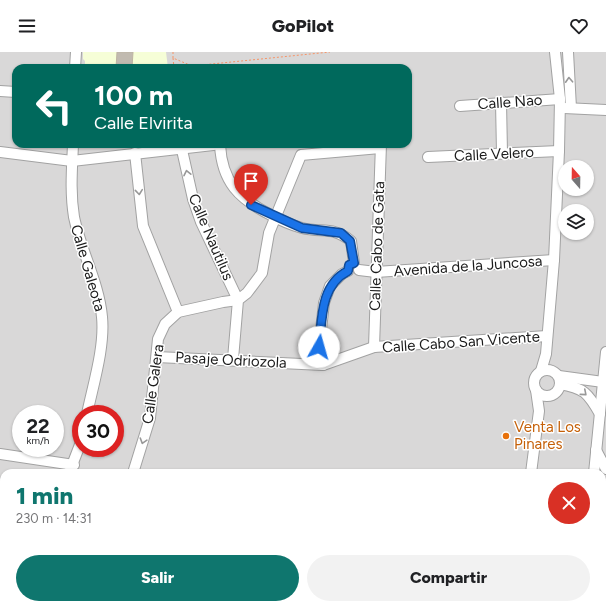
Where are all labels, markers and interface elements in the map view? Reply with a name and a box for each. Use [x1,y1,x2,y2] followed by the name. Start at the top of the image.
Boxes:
[16,15,38,37] icon: menu
[272,15,334,37] text: GoPilot
[568,15,590,37] icon: heart
[565,77,573,83] one-way arrow
[94,78,173,112] text: 100 m
[28,80,80,132] icon: left
[477,91,543,113] street label: Calle Nao
[94,112,193,134] text: Calle Elvirita
[453,143,535,165] street label: Calle Velero
[558,160,594,196] north arrow
[558,160,594,240] map controls
[234,164,268,205] pin
[184,170,192,177] one-way arrow
[240,170,262,192] icon: arrive
[366,181,388,311] street label: Calle Cabo de Gata
[134,189,143,195] one-way arrow
[185,191,237,283] street label: Calle Nautilus
[558,204,594,240] button: layers
[67,223,109,313] street label: Calle Galeota
[393,252,543,280] street label: Avenida de la Juncosa
[298,326,340,368] position arrow
[382,328,540,356] street label: Calle Cabo San Vicente
[139,343,167,425] street label: Calle Galera
[175,348,287,372] street label: Pasaje Odriozola
[579,388,587,396] one-way arrow
[72,405,124,457] speed limit sign: 30
[26,414,50,438] text: 22
[514,418,581,453] place label: Venta Los Pinares
[501,431,511,441] marker: Venta Los Pinares
[27,434,49,447] text: km/h
[139,437,148,444] one-way arrow
[16,481,73,510] text: 1 min
[548,482,590,524] button: close
[16,511,92,526] text: 230 m · 14:31
[16,555,299,601] button: Salir
[307,555,590,601] button: Compartir

